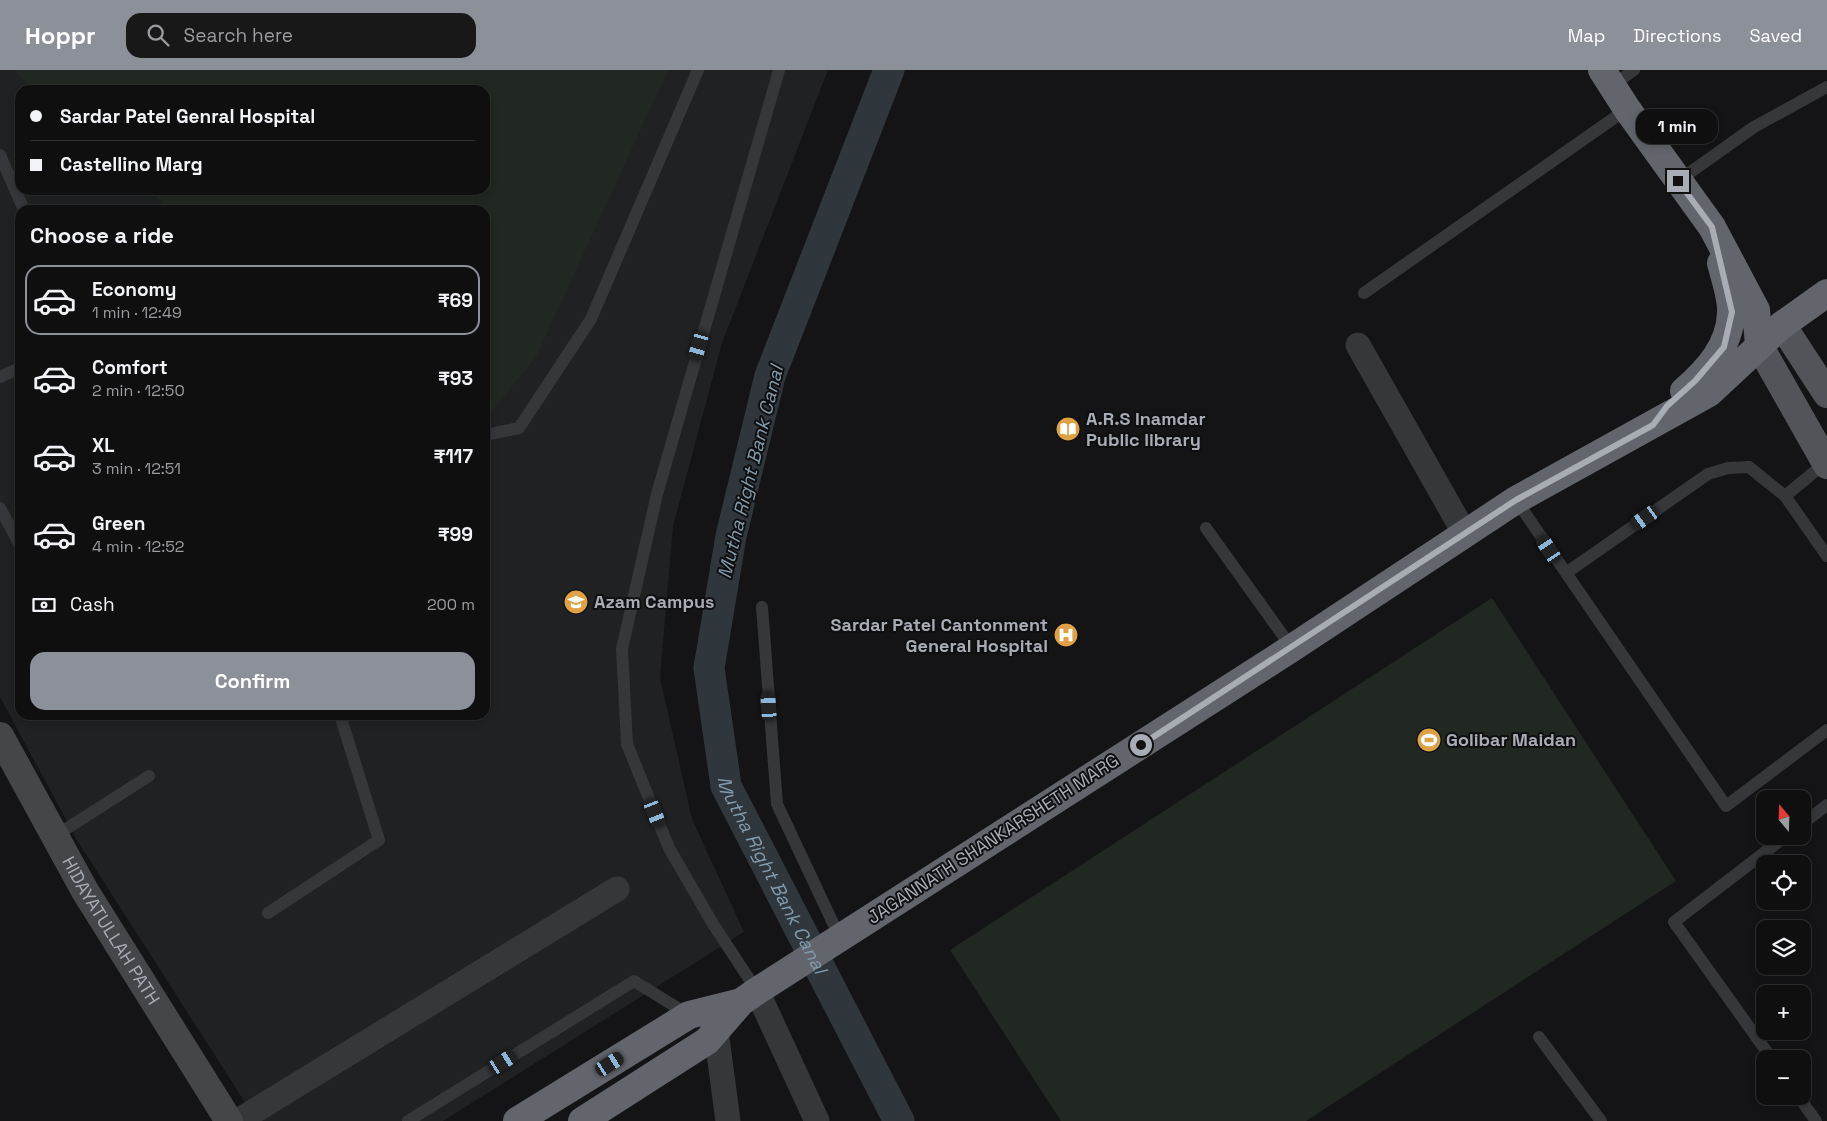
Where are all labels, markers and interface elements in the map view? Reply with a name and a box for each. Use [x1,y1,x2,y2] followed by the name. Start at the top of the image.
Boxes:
[126,13,476,58] search box
[25,20,96,51] text: Hoppr
[144,21,172,49] icon: search
[184,23,293,48] text: Search here
[1568,24,1605,47] text: Map
[1633,24,1722,47] text: Directions
[1750,24,1802,47] text: Saved
[60,104,315,129] text: Sardar Patel Genral Hospital
[1637,108,1719,144] callout: 1 min
[1657,116,1697,137] text: 1 min
[60,152,203,177] text: Castellino Marg
[1667,170,1689,192] route end
[30,221,174,249] text: Choose a ride
[92,277,176,302] text: Economy
[32,278,77,323] icon: car
[438,288,473,313] text: ₹69
[92,302,182,323] text: 1 min · 12:49
[687,330,710,362] car
[92,355,168,380] text: Comfort
[32,356,77,401] icon: car
[712,361,790,581] water label: Mutha Right Bank Canal
[438,366,473,391] text: ₹93
[92,380,185,401] text: 2 min · 12:50
[1086,407,1206,451] place label: A.R.S Inamdar Public library
[1055,416,1081,442] library icon: A.R.S Inamdar Public library
[92,433,115,458] text: XL
[32,434,77,479] icon: car
[433,444,473,469] text: ₹117
[92,458,181,479] text: 3 min · 12:51
[1628,503,1661,533] car
[92,511,145,536] text: Green
[32,512,77,557] icon: car
[438,522,473,547] text: ₹99
[1534,532,1563,566] car
[92,536,184,557] text: 4 min · 12:52
[563,589,589,615] school or university icon: Azam Campus
[594,590,714,613] place label: Azam Campus
[30,591,58,619] icon: cash
[70,592,115,617] text: Cash
[427,594,475,615] text: 200 m
[831,613,1048,657] place label: Sardar Patel Cantonment General Hospital
[1053,622,1079,648] hospital icon: Sardar Patel Cantonment General Hospital
[30,652,475,710] button: Confirm
[760,691,777,721] car
[1416,727,1442,753] sports icon: Golibar Maidan
[1446,728,1576,751] place label: Golibar Maidan
[1130,734,1152,756] route start
[863,748,1123,929] street label: JAGANNATH SHANKARSHETH MARG
[712,775,834,980] water label: Mutha Right Bank Canal
[1756,790,1811,845] north arrow
[1756,790,1811,1105] map controls
[642,796,667,830] car
[57,852,165,1009] street label: HIDAYATULLAH PATH
[1756,855,1811,910] button: locate
[1756,920,1811,975] button: layers
[1756,985,1811,1040] button: +
[486,1048,519,1076] car
[593,1050,626,1078] car
[1756,1050,1811,1105] button: −

